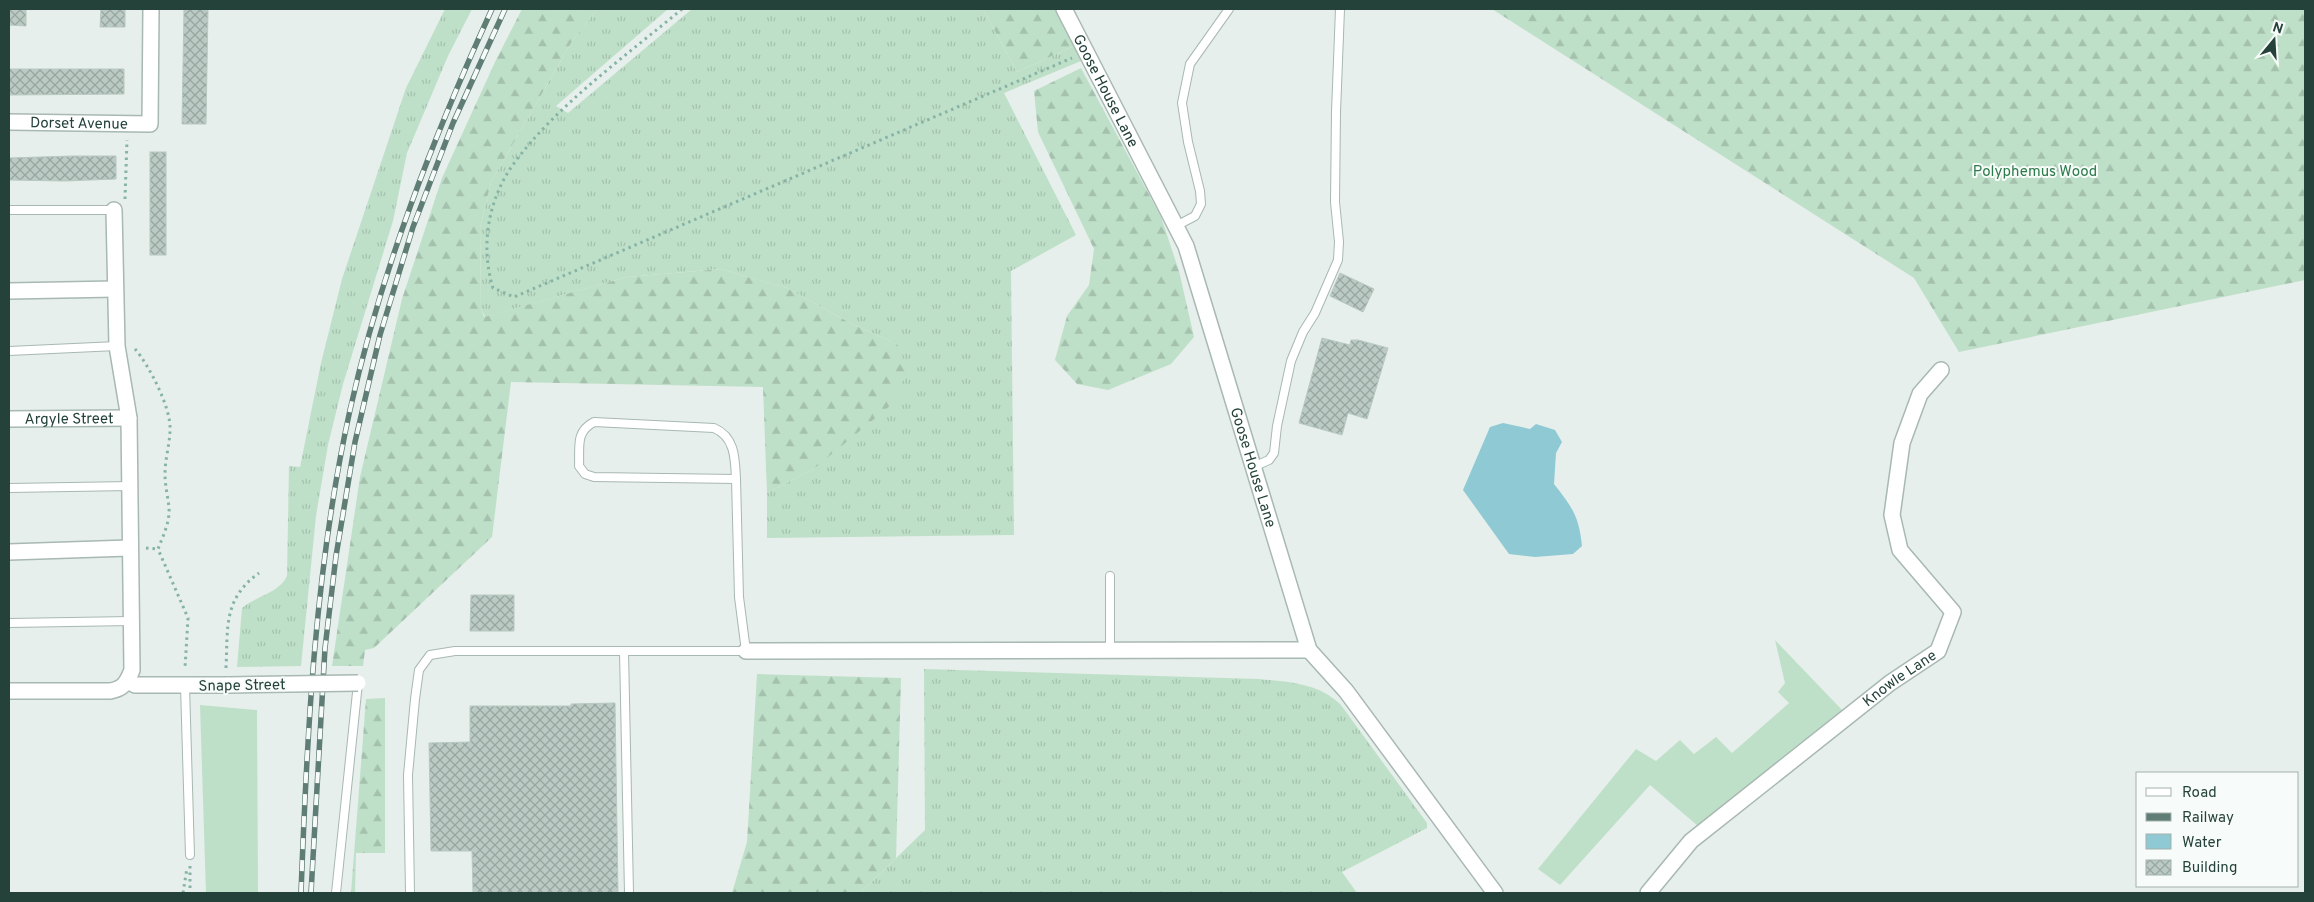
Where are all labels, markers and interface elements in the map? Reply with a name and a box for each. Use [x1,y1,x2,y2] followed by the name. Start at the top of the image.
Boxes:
[2249,15,2299,65] north arrow
[2270,19,2285,39] text: N
[1068,32,1142,151] street label: Goose House Lane
[30,114,128,135] street label: Dorset Avenue
[1973,163,2097,182] park label: Polyphemus Wood
[1225,405,1279,530] street label: Goose House Lane
[24,410,114,430] street label: Argyle Street
[1859,647,1941,712] street label: Knowle Lane
[198,676,286,697] street label: Snape Street
[2136,772,2299,887] legend
[2182,784,2217,803] text: Road
[2182,809,2234,828] text: Railway
[2182,834,2222,853] text: Water
[2182,859,2237,878] text: Building

